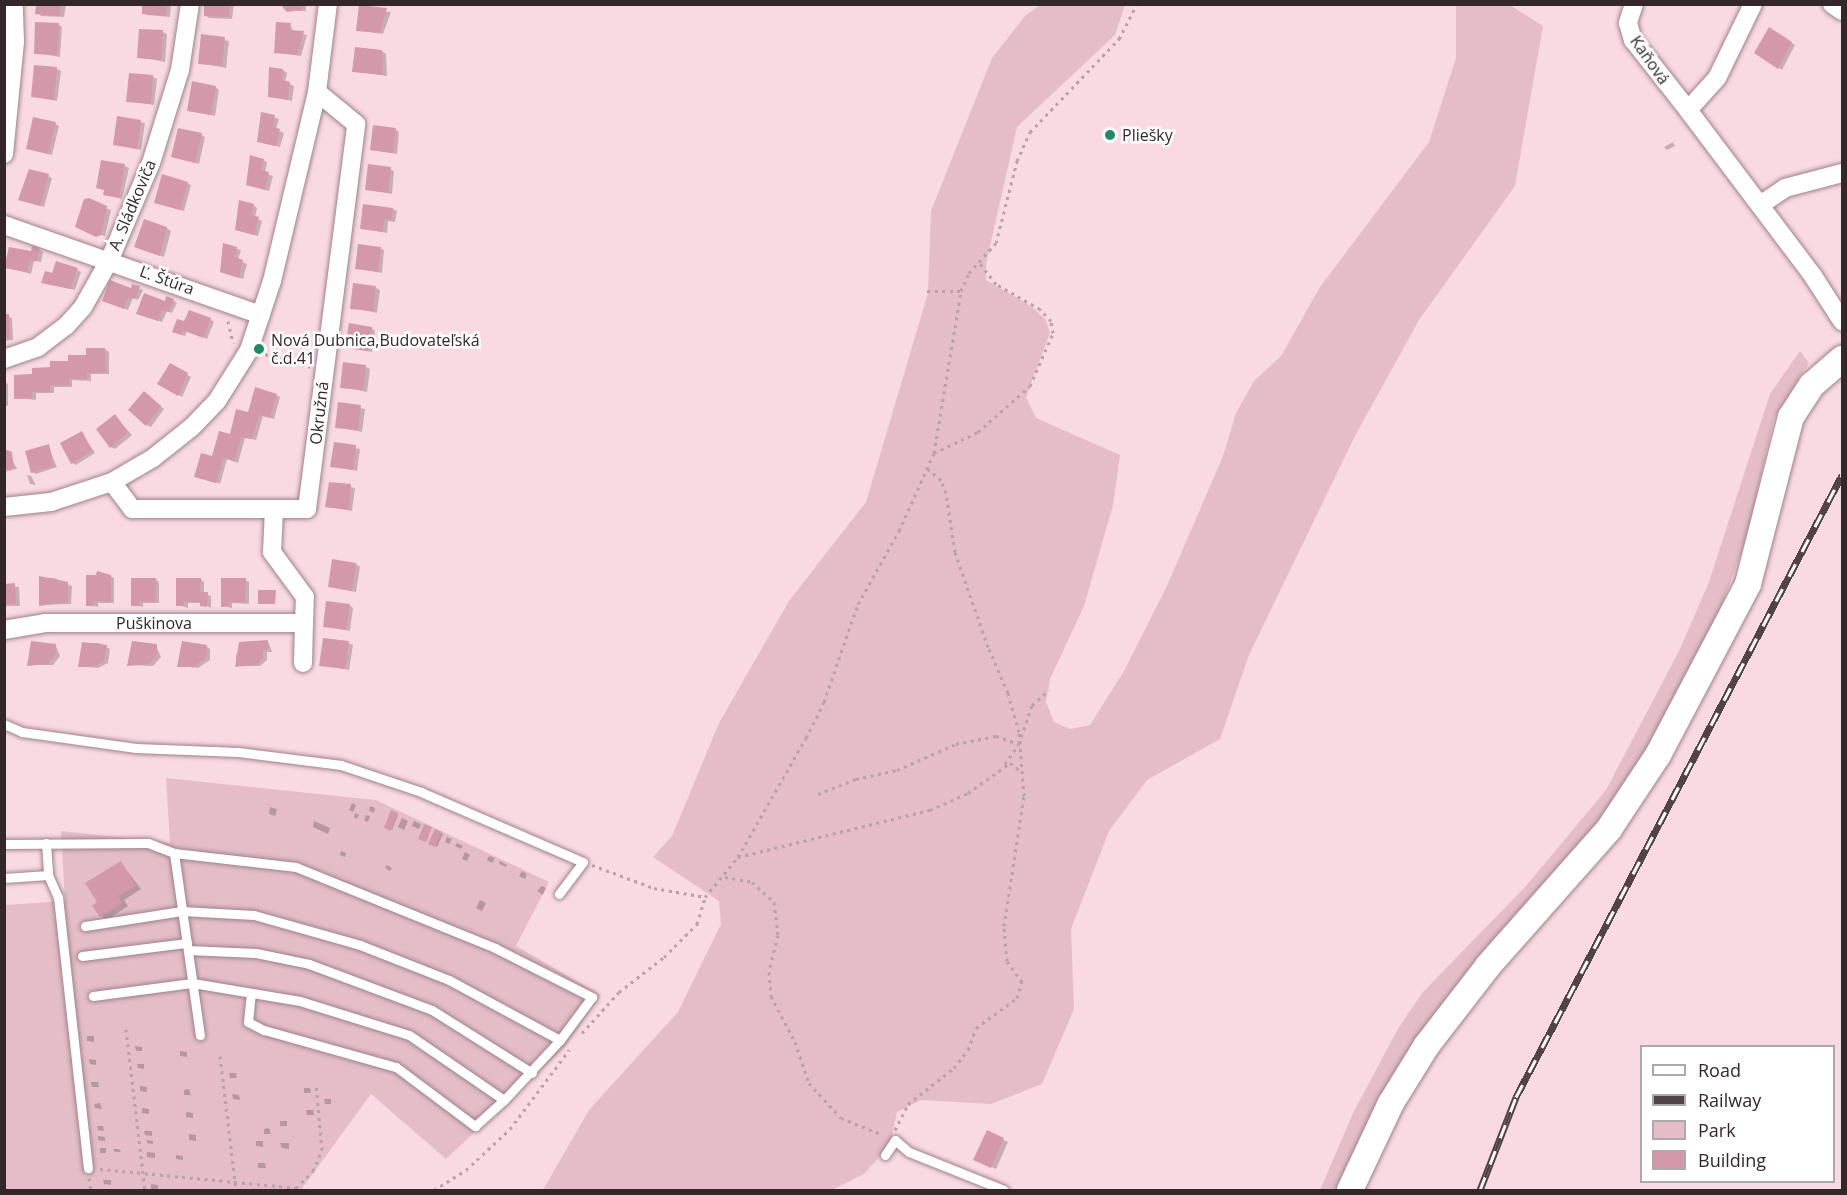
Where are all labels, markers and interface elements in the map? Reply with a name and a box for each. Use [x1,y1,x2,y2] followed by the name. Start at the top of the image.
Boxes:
[1626,32,1674,88] street label: Kaňová
[1122,125,1173,145] place label: Pliešky
[1103,128,1117,142] marker: Pliešky
[104,157,160,253] street label: A. Sládkoviča
[137,261,197,299] street label: Ľ. Štúra
[271,330,480,368] place label: Nová Dubnica,Budovateľská č.d.41
[252,342,266,356] marker: Nová Dubnica,Budovateľská č.d.41
[306,380,332,446] street label: Okružná
[116,613,192,633] street label: Puškinova
[1640,1045,1835,1183] legend
[1698,1058,1741,1082] text: Road
[1698,1088,1761,1112] text: Railway
[1698,1118,1736,1142] text: Park
[1698,1148,1766,1172] text: Building

